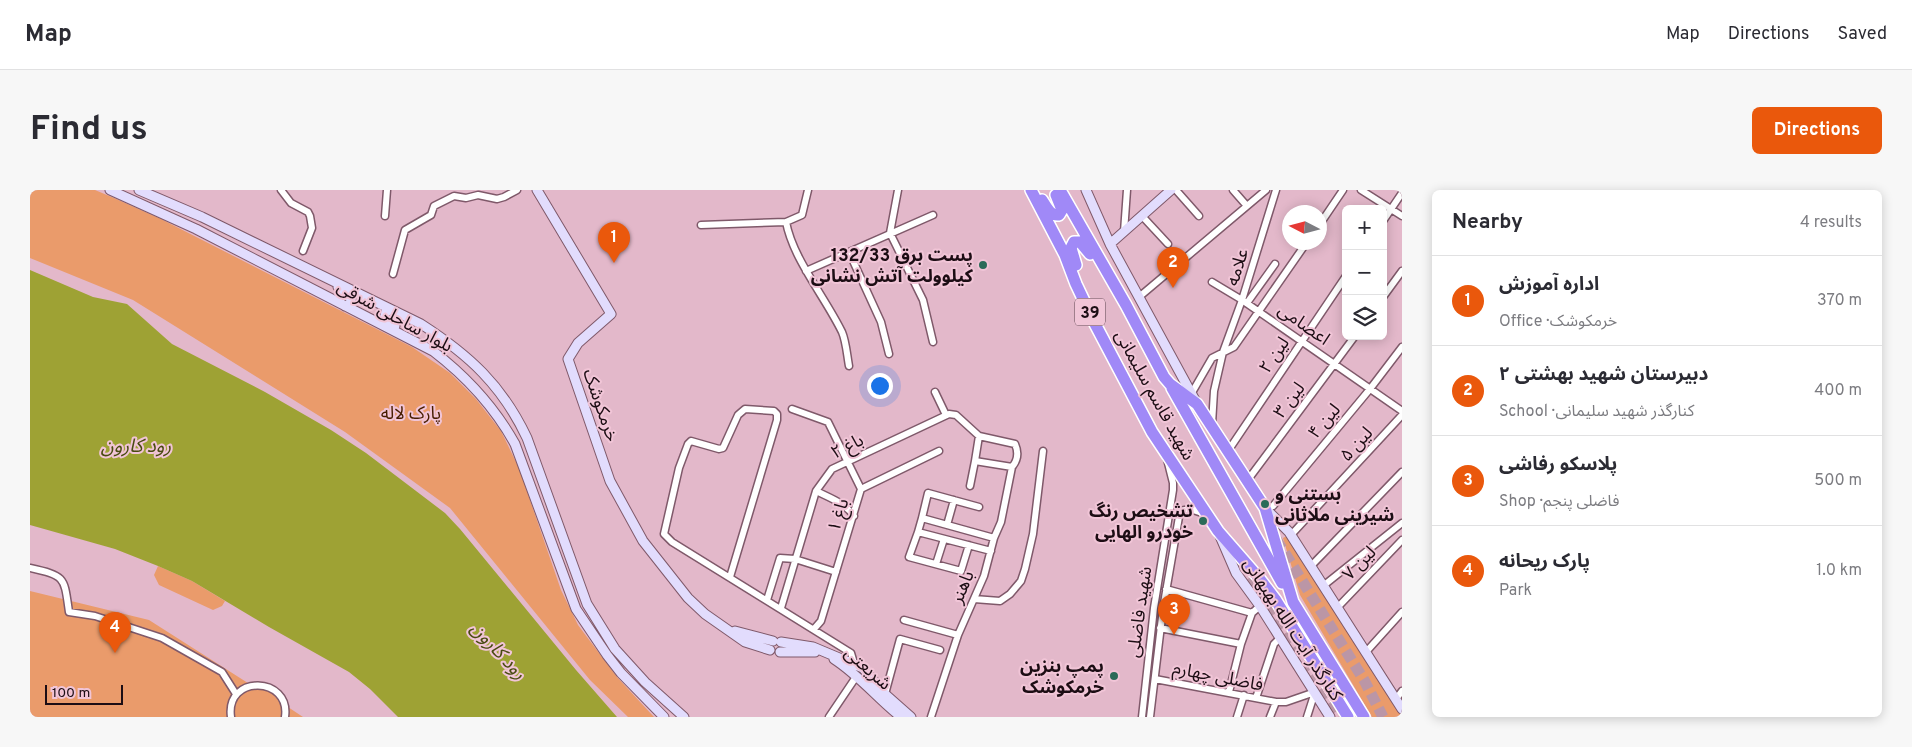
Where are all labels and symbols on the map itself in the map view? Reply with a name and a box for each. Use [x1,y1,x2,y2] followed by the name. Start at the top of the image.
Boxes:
[1282,205,1327,250] north arrow
[598,222,630,263] pin: 1
[811,245,974,289] place label: پست برق 132/33 کیلوولت آتش نشانی
[1222,246,1255,289] street label: علامه
[1157,247,1189,288] pin: 2
[977,259,989,271] marker: پست برق 132/33 کیلوولت آتش نشانی
[332,276,456,359] street label: بلوار ساحلی شرقی
[1075,298,1105,326] road number: 39
[1273,299,1334,351] street label: اعصامی
[1108,327,1199,465] street label: شهید قاسم سلیمانی
[1255,333,1296,378] street label: لین ۲
[576,366,623,445] street label: خرمکوشک
[867,373,893,399] your location
[1269,378,1311,423] street label: لین ۳
[1304,400,1347,444] street label: لین ۴
[381,403,441,426] park label: پارک لاله
[1335,423,1379,467] street label: لین ۵
[827,429,868,466] street label: باغ ۲
[101,435,171,459] water label: رود کارون
[1275,484,1394,528] place label: بستنی و شیرینی ملاثانی
[824,496,856,535] street label: باغ ۱
[1259,498,1271,510] marker: بستنی و شیرینی ملاثانی
[1089,501,1194,545] place label: تشخیص رنگ خودرو الهایی
[1197,515,1209,527] marker: تشخیص رنگ خودرو الهایی
[1338,542,1382,586] street label: لین ۷
[1237,554,1347,706] street label: کنارگذر آیت الله بهبهانی
[1123,565,1158,659] street label: شهید فاضلی
[946,568,981,609] street label: باهنر
[1158,594,1190,635] pin: 3
[99,612,131,653] pin: 4
[465,617,530,685] water label: رود کارون
[839,642,895,696] street label: شریعتی
[1020,656,1104,700] place label: پمپ بنزین خرمکوشک
[1170,657,1265,699] street label: فاضلی چهارم
[1108,670,1120,682] marker: پمپ بنزین خرمکوشک
[45,682,122,705] scale bar

